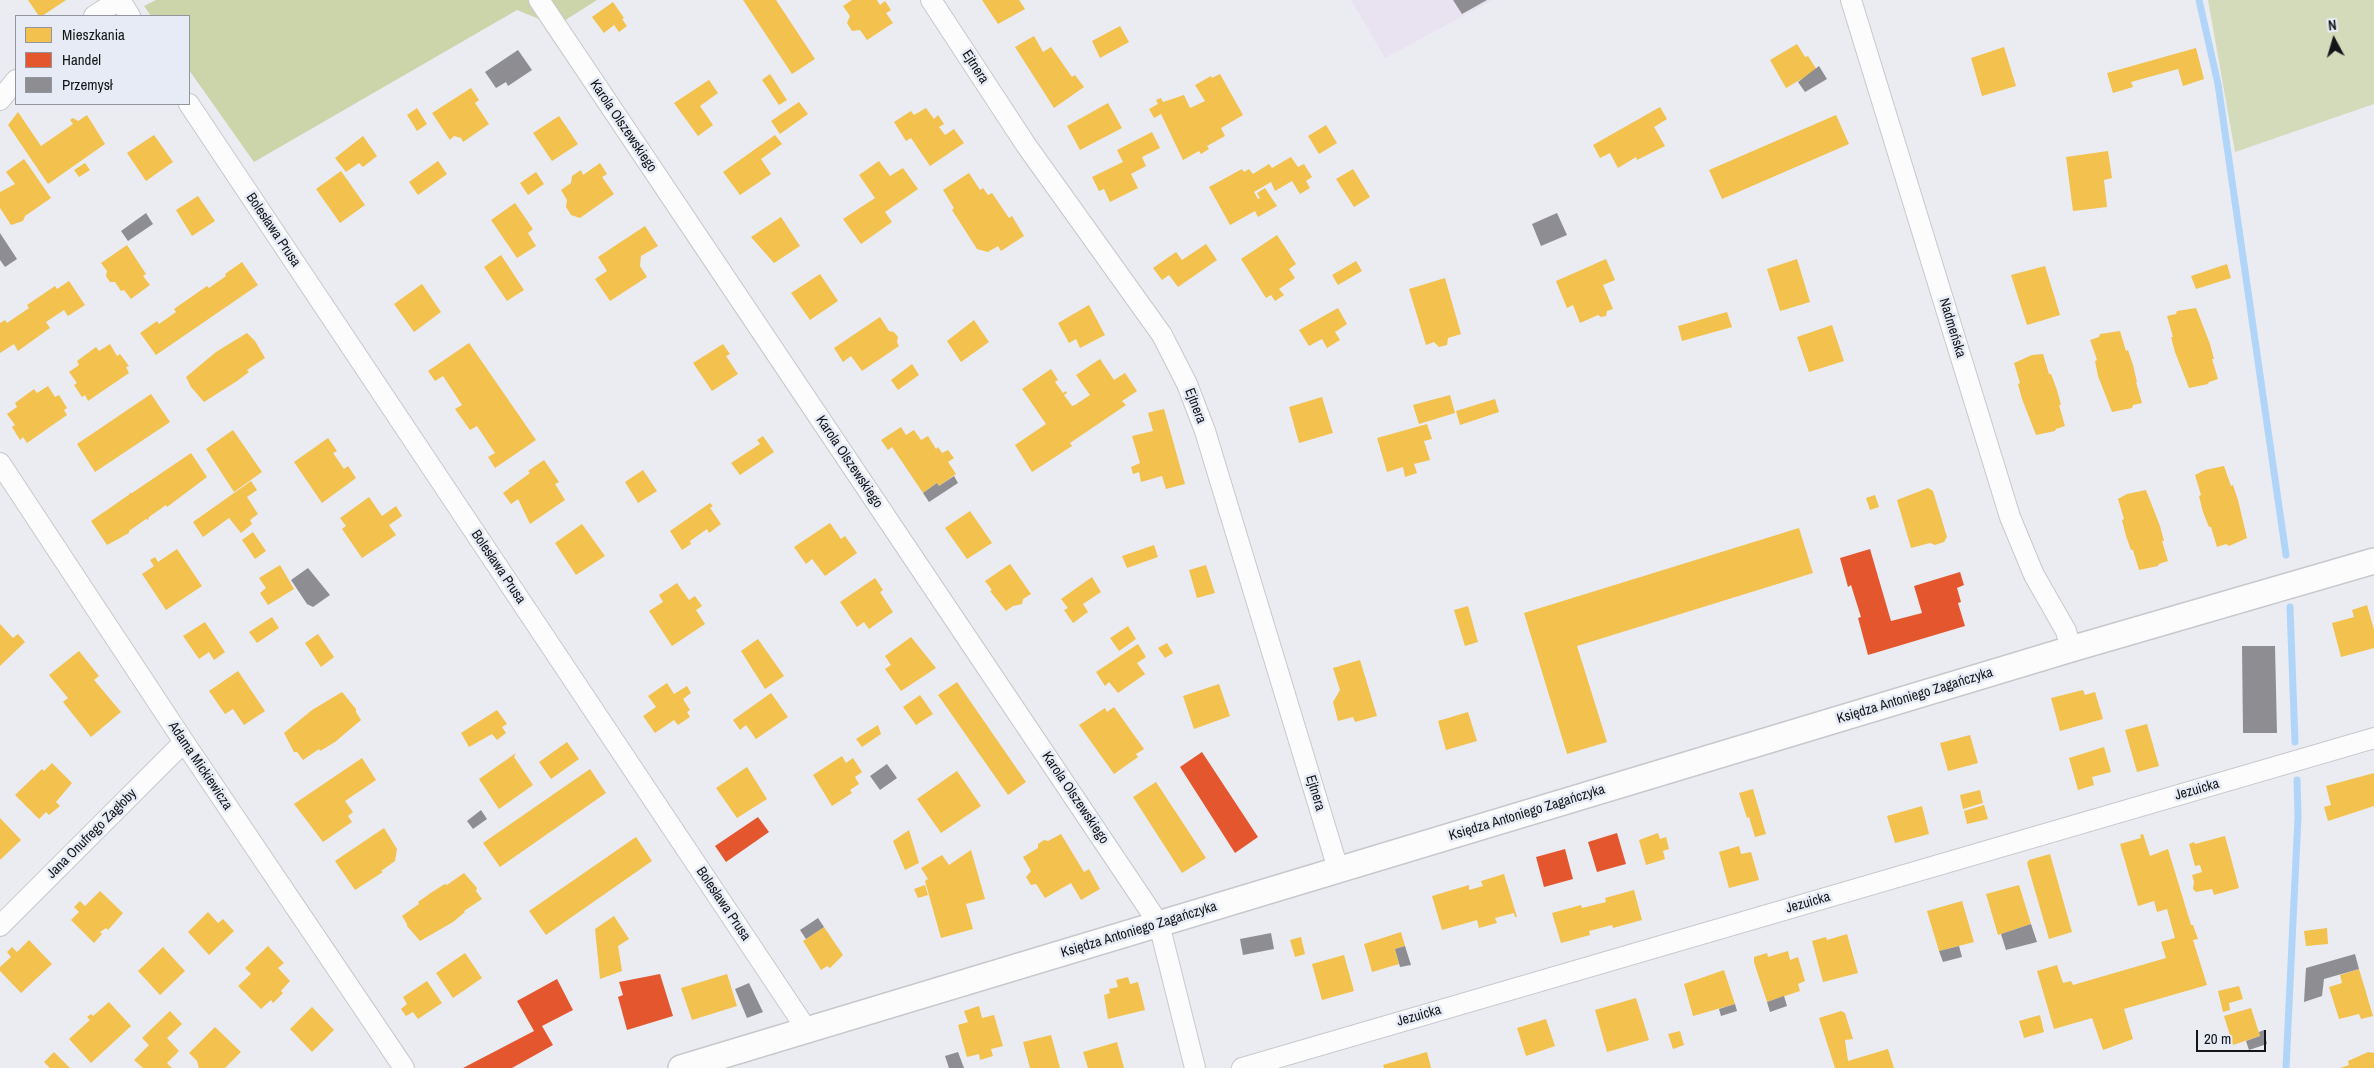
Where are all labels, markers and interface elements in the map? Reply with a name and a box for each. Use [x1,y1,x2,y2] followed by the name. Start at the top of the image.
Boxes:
[15,15,190,105] legend
[2309,15,2359,65] north arrow
[2327,16,2337,34] text: N
[62,24,125,45] text: Mieszkania
[958,47,992,87] street label: Ejtnera
[62,49,101,70] text: Handel
[62,74,113,95] text: Przemysł
[586,77,660,175] street label: Karola Olszewskiego
[242,190,304,270] street label: Bolesława Prusa
[1935,296,1969,360] street label: Nadmeńska
[1181,386,1209,426] street label: Ejtnera
[812,413,886,511] street label: Karola Olszewskiego
[467,527,529,607] street label: Bolesława Prusa
[1835,664,1995,728] street label: Księdza Antoniego Zagańczyka
[164,719,236,813] street label: Adama Mickiewicza
[1038,749,1112,847] street label: Karola Olszewskiego
[1302,773,1328,813] street label: Ejtnera
[2173,776,2221,804] street label: Jezuicka
[1447,781,1607,845] street label: Księdza Antoniego Zagańczyka
[44,786,140,882] street label: Jana Onufrego Zagłoby
[692,864,754,944] street label: Bolesława Prusa
[1784,889,1832,917] street label: Jezuicka
[1059,898,1219,962] street label: Księdza Antoniego Zagańczyka
[1395,1002,1443,1030] street label: Jezuicka
[2199,1020,2269,1052] scale bar
[2204,1028,2231,1049] text: 20 m

